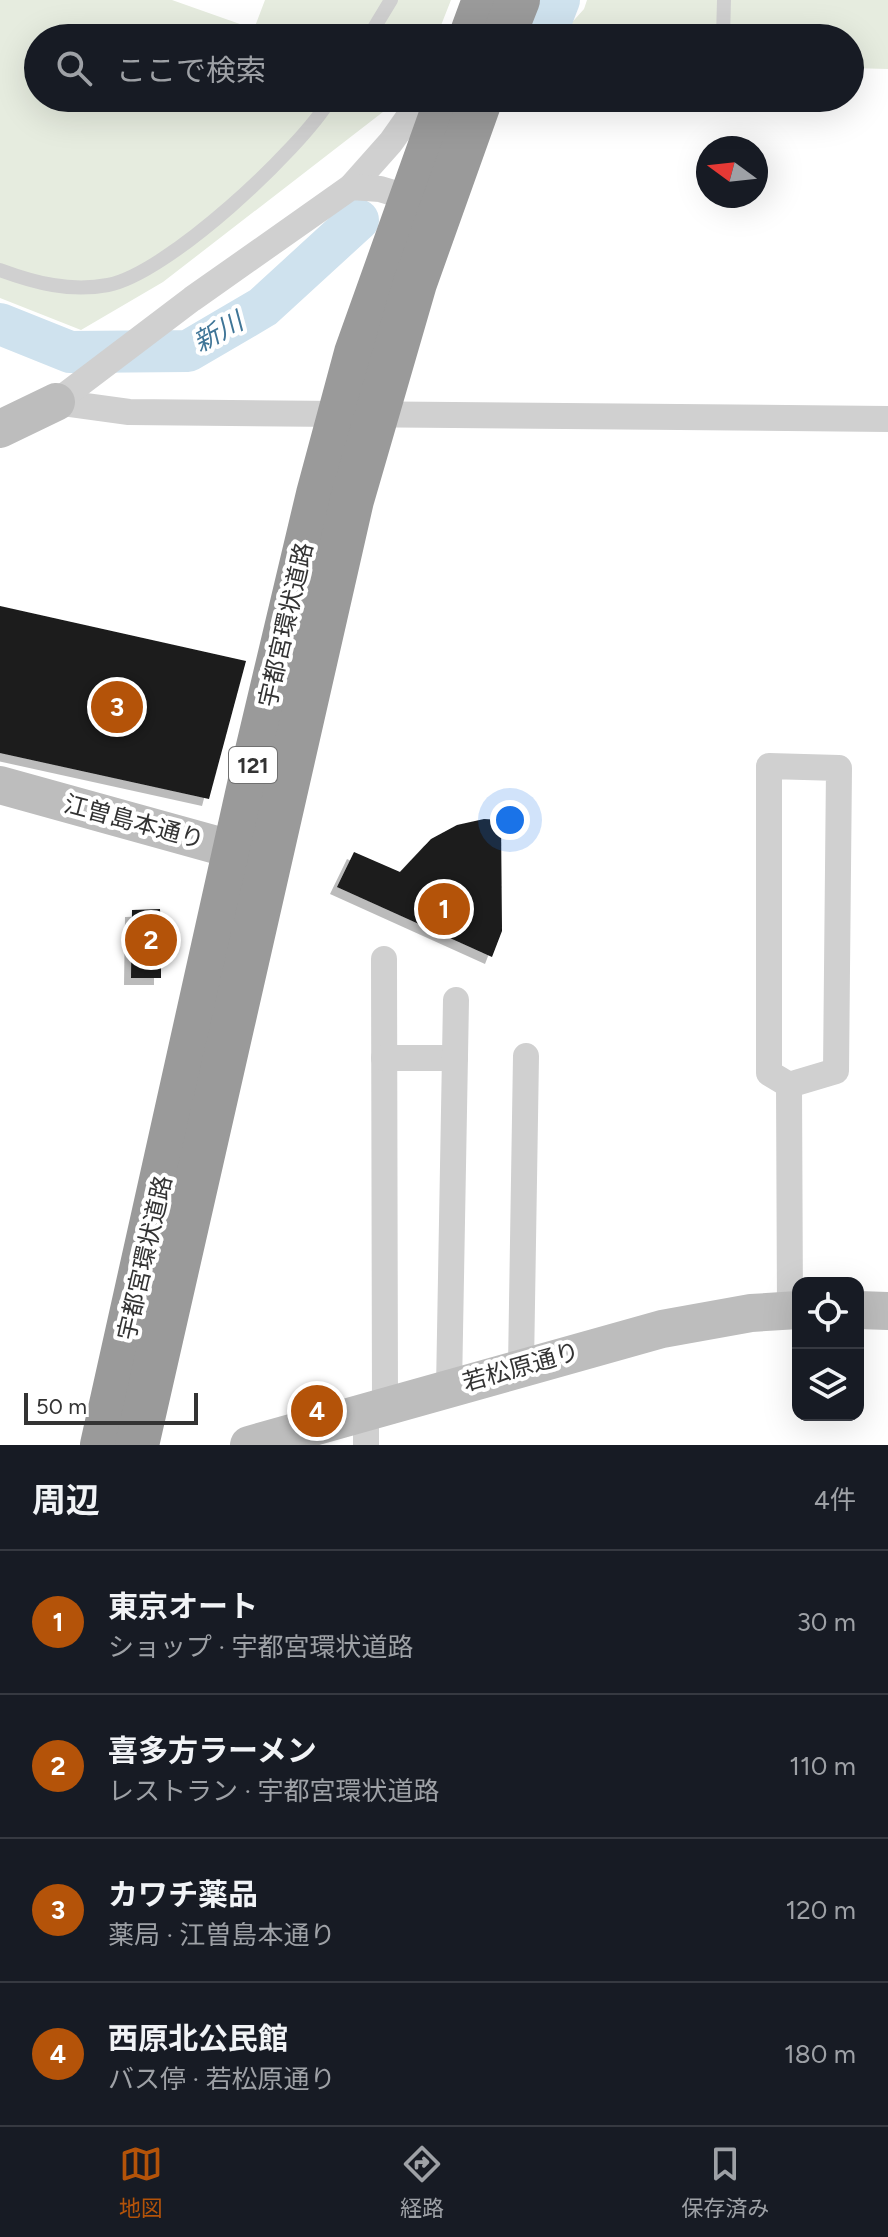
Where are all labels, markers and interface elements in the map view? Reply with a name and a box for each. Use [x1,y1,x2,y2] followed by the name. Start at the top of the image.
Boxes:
[24,24,864,112] search box
[52,46,96,90] icon: search
[116,52,266,89] text: ここで検索
[696,136,768,208] north arrow
[187,304,251,359] water label: 新川
[252,540,319,710] street label: 宇都宮環状道路
[91,677,143,737] pin: 3
[229,747,277,783] road number: 121
[61,789,207,854] street label: 江曽島本通り
[490,800,530,840] your location
[418,879,470,939] pin: 1
[125,910,177,970] pin: 2
[111,1173,178,1343] street label: 宇都宮環状道路
[792,1277,864,1421] map controls
[792,1277,864,1349] button: locate
[459,1336,583,1397] street label: 若松原通り
[792,1349,864,1421] button: layers
[291,1381,343,1441] pin: 4
[24,1389,198,1425] scale bar
[36,1393,87,1420] text: 50 m
[32,1480,100,1521] text: 周辺
[814,1484,856,1516] text: 4件
[108,1588,258,1625] text: 東京オート
[53,1606,63,1638] text: 1
[797,1606,856,1638] text: 30 m
[108,1631,413,1663] text: ショップ · 宇都宮環状道路
[108,1732,317,1769] text: 喜多方ラーメン
[50,1750,66,1782] text: 2
[789,1750,856,1782] text: 110 m
[108,1775,439,1807] text: レストラン · 宇都宮環状道路
[108,1876,258,1913] text: カワチ薬品
[51,1894,65,1926] text: 3
[786,1894,856,1926] text: 120 m
[108,1919,335,1951] text: 薬局 · 江曽島本通り
[108,2020,288,2057] text: 西原北公民館
[50,2038,66,2070] text: 4
[784,2038,856,2070] text: 180 m
[108,2063,335,2095] text: バス停 · 若松原通り
[119,2142,163,2222] tab: 地図
[400,2142,444,2222] tab: 経路
[681,2142,769,2222] tab: 保存済み

